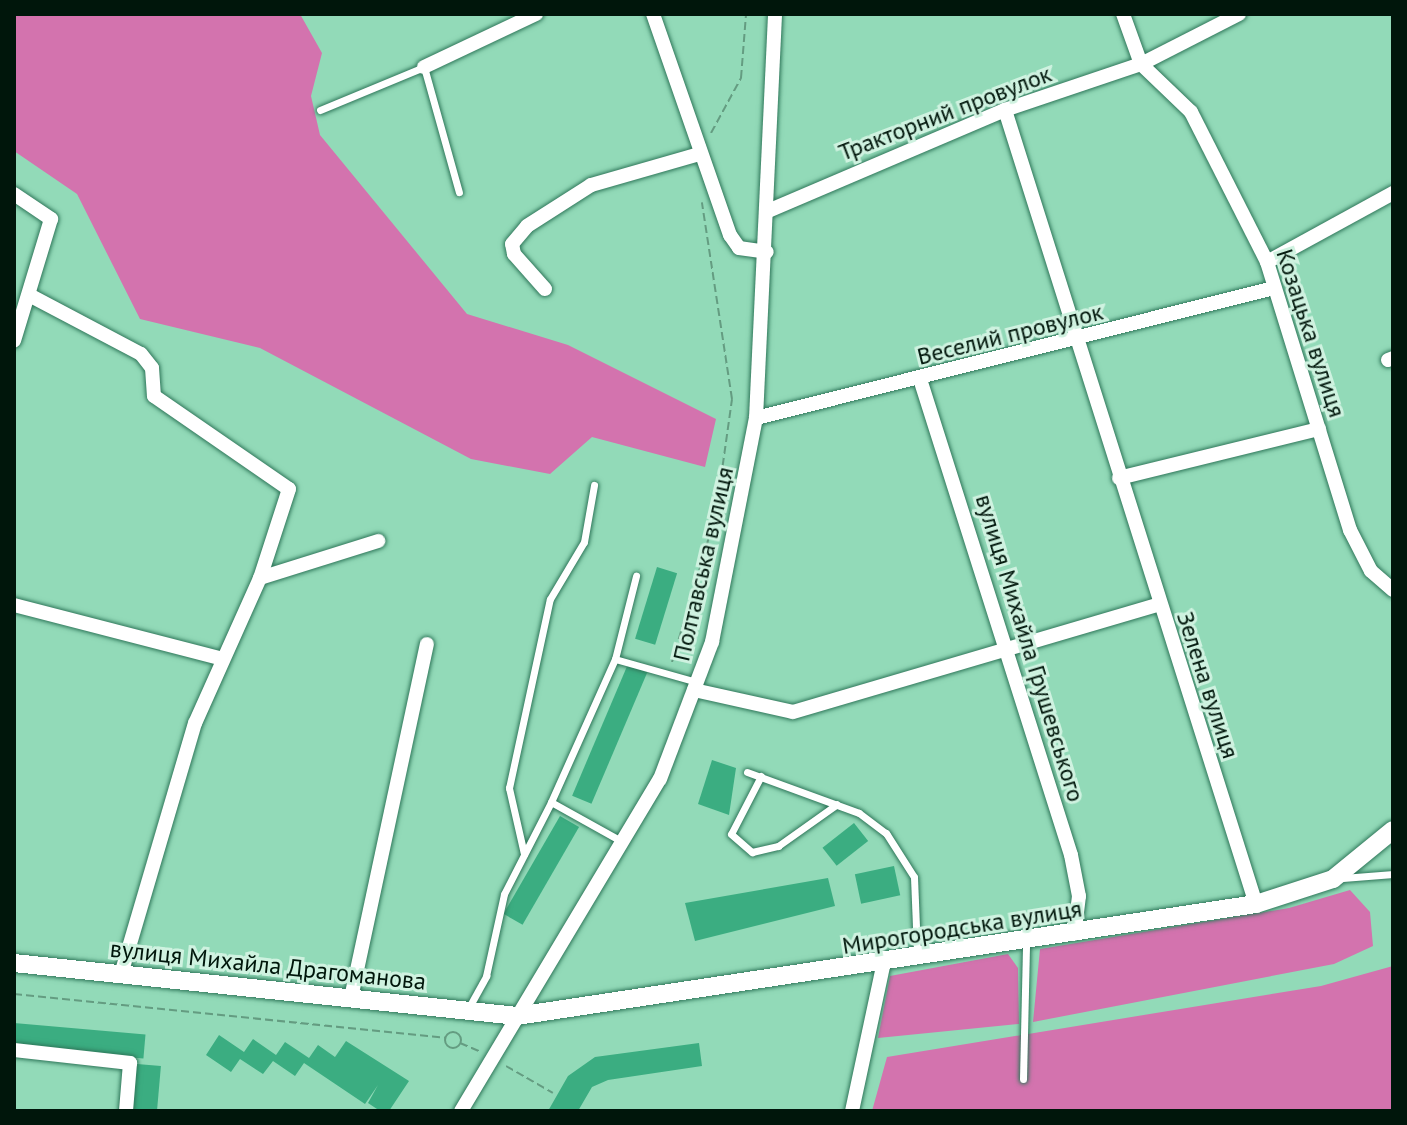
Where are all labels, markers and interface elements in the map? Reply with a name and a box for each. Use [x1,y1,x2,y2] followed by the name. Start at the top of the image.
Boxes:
[835,59,1055,167] street label: Тракторний провулок
[1270,245,1352,421] street label: Козацька вулиця
[914,297,1106,371] street label: Веселий провулок
[667,464,739,664] street label: Полтавська вулиця
[969,491,1091,805] street label: вулиця Михайла Грушевського
[1171,608,1245,762] street label: Зелена вулиця
[840,894,1084,960] street label: Мирогородська вулиця
[108,934,428,996] street label: вулиця Михайла Драгоманова

